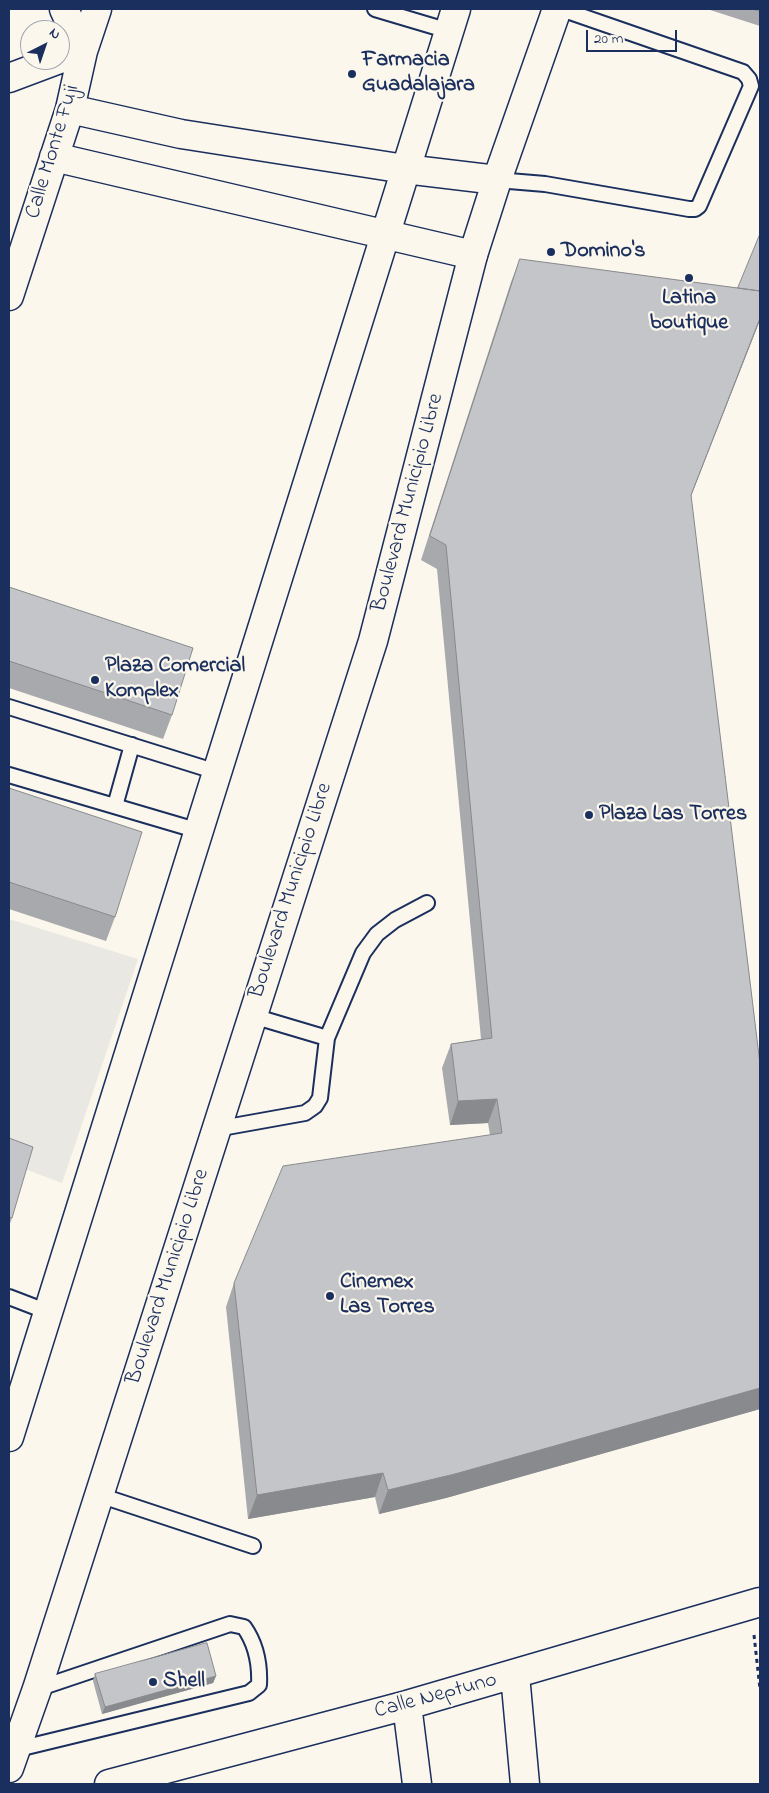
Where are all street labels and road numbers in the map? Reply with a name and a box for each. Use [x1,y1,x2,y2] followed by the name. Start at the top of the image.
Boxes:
[21,82,87,222] street label: Calle Monte Fuji
[367,391,451,615] street label: Boulevard Municipio Libre
[245,780,339,1002] street label: Boulevard Municipio Libre
[122,1166,216,1388] street label: Boulevard Municipio Libre
[372,1668,500,1726] street label: Calle Neptuno

